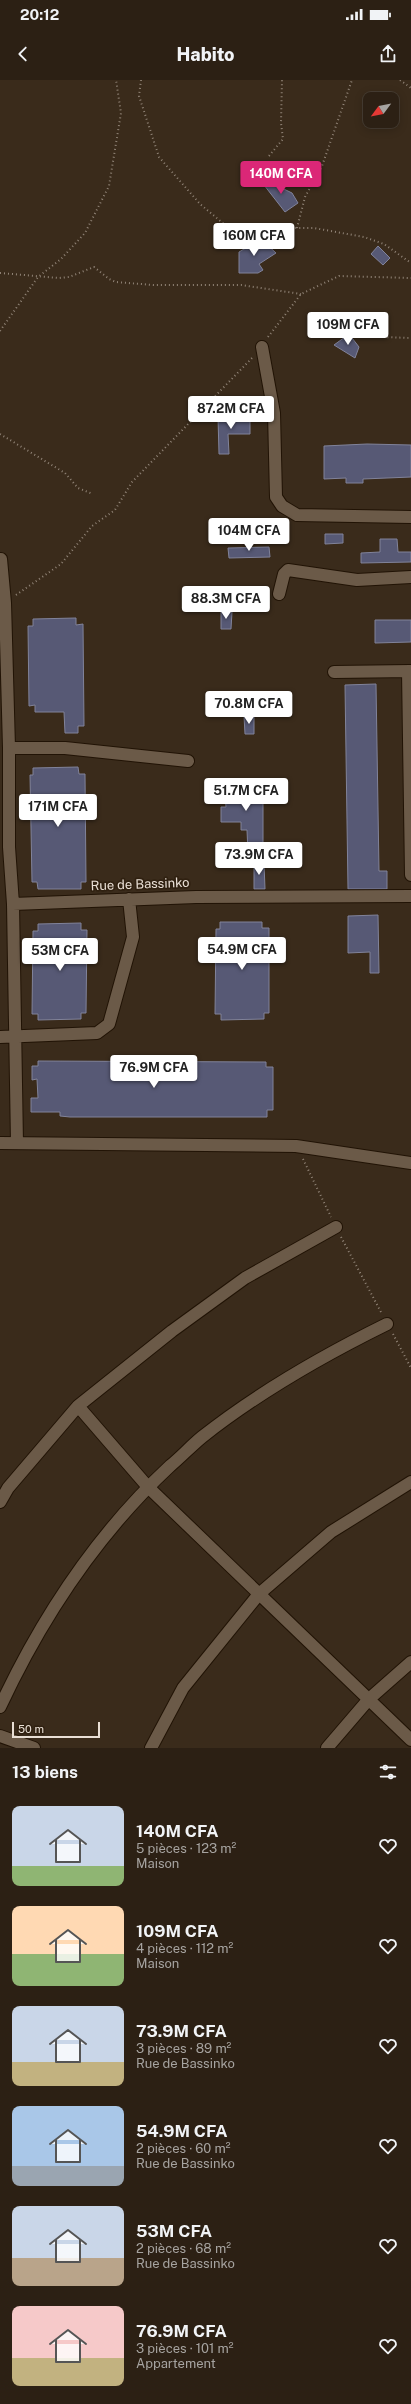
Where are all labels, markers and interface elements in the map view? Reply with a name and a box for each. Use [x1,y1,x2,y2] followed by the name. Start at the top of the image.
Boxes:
[20,6,59,23] text: 20:12
[12,43,34,65] icon: back
[377,43,399,65] icon: share
[176,44,235,65] text: Habito
[363,92,399,128] north arrow
[363,92,399,128] map controls
[240,161,322,195] pin: 140M CFA
[249,166,313,181] text: 140M CFA
[213,223,295,257] pin: 160M CFA
[222,228,286,243] text: 160M CFA
[307,312,389,346] pin: 109M CFA
[316,317,380,332] text: 109M CFA
[185,396,277,430] pin: 87.2M CFA
[197,401,265,416] text: 87.2M CFA
[208,518,290,552] pin: 104M CFA
[217,523,281,538] text: 104M CFA
[180,586,272,620] pin: 88.3M CFA
[191,591,261,606] text: 88.3M CFA
[203,691,295,725] pin: 70.8M CFA
[214,696,284,711] text: 70.8M CFA
[200,778,292,812] pin: 51.7M CFA
[213,783,279,798] text: 51.7M CFA
[17,794,99,828] pin: 171M CFA
[28,799,88,814] text: 171M CFA
[213,842,305,876] pin: 73.9M CFA
[224,847,294,862] text: 73.9M CFA
[90,875,190,893] street label: Rue de Bassinko
[196,937,288,971] pin: 54.9M CFA
[23,938,97,972] pin: 53M CFA
[207,942,277,957] text: 54.9M CFA
[31,943,89,958] text: 53M CFA
[108,1055,200,1089] pin: 76.9M CFA
[119,1060,189,1075] text: 76.9M CFA
[12,1720,100,1739] scale bar
[18,1723,44,1735] text: 50 m
[377,1761,399,1783] icon: filters
[12,1762,78,1782] text: 13 biens
[136,1821,219,1841] text: 140M CFA
[44,1822,92,1870] icon: home
[377,1835,399,1857] icon: heart
[136,1841,236,1856] text: 5 pièces · 123 m²
[136,1856,179,1871] text: Maison
[136,1921,219,1941] text: 109M CFA
[44,1922,92,1970] icon: home
[377,1935,399,1957] icon: heart
[136,1941,233,1956] text: 4 pièces · 112 m²
[136,1956,179,1971] text: Maison
[136,2021,227,2041] text: 73.9M CFA
[44,2022,92,2070] icon: home
[377,2035,399,2057] icon: heart
[136,2041,231,2056] text: 3 pièces · 89 m²
[136,2056,235,2071] text: Rue de Bassinko
[136,2121,228,2141] text: 54.9M CFA
[44,2122,92,2170] icon: home
[377,2135,399,2157] icon: heart
[136,2141,230,2156] text: 2 pièces · 60 m²
[136,2156,235,2171] text: Rue de Bassinko
[136,2221,212,2241] text: 53M CFA
[44,2222,92,2270] icon: home
[377,2235,399,2257] icon: heart
[136,2241,231,2256] text: 2 pièces · 68 m²
[136,2256,235,2271] text: Rue de Bassinko
[136,2321,227,2341] text: 76.9M CFA
[44,2322,92,2370] icon: home
[377,2335,399,2357] icon: heart
[136,2341,233,2356] text: 3 pièces · 101 m²
[136,2356,216,2371] text: Appartement

